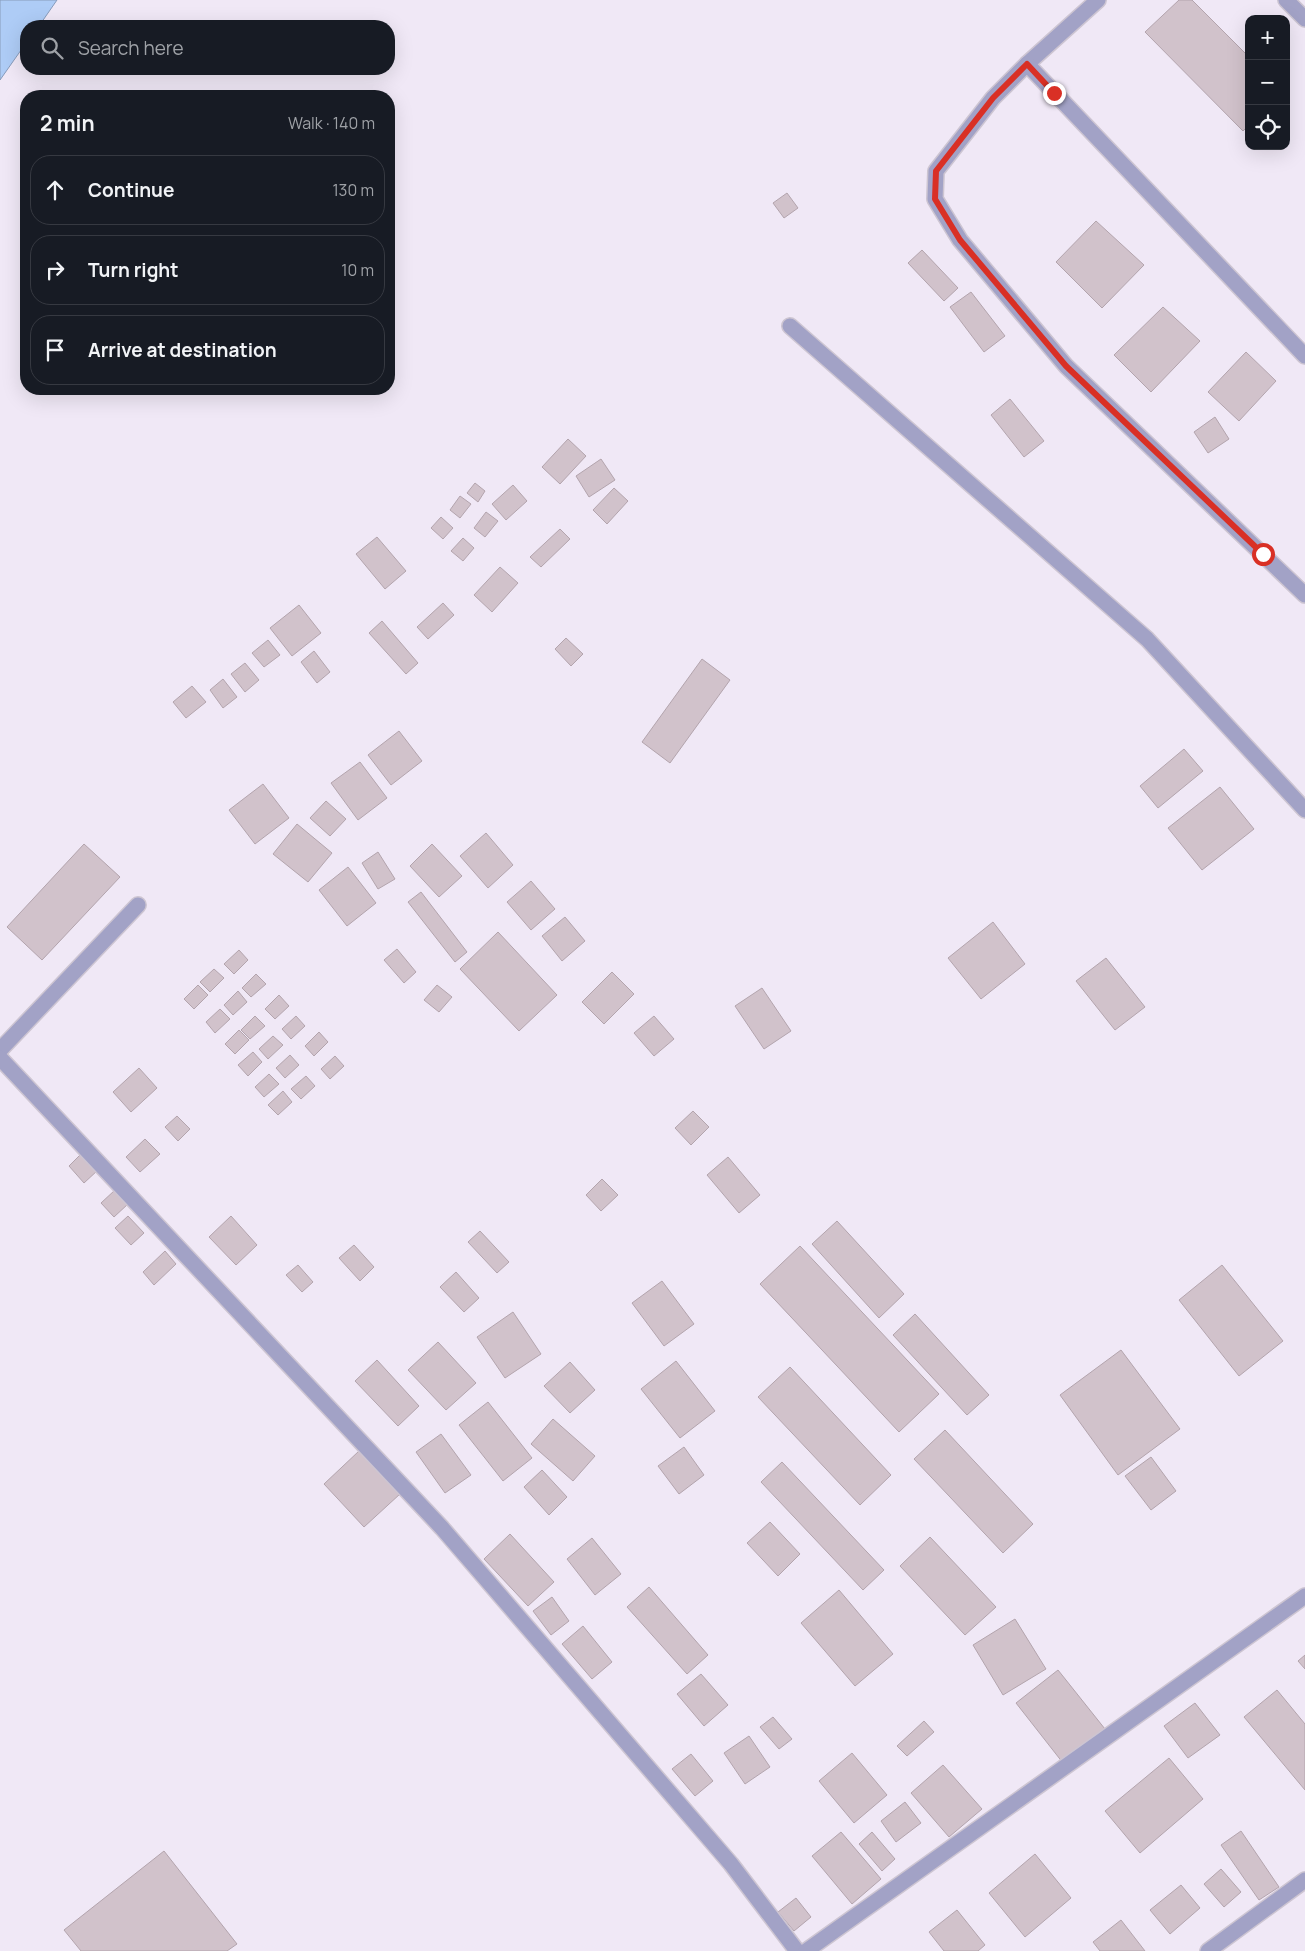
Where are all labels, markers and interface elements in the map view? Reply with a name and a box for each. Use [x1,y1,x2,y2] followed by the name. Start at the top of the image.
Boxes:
[1245,15,1290,150] map controls
[1245,15,1290,60] button: +
[20,20,395,75] search box
[38,34,66,62] icon: search
[78,35,184,61] text: Search here
[1245,60,1290,105] button: −
[1043,82,1066,105] route end
[1245,105,1290,150] button: locate
[40,109,95,137] text: 2 min
[288,112,375,134] text: Walk · 140 m
[41,176,69,204] icon: ahead
[88,177,174,203] text: Continue
[332,179,374,201] text: 130 m
[41,256,69,284] icon: right
[88,257,178,283] text: Turn right
[341,259,374,281] text: 10 m
[41,336,69,364] icon: arrive
[88,337,277,363] text: Arrive at destination
[1252,543,1275,566] route start

